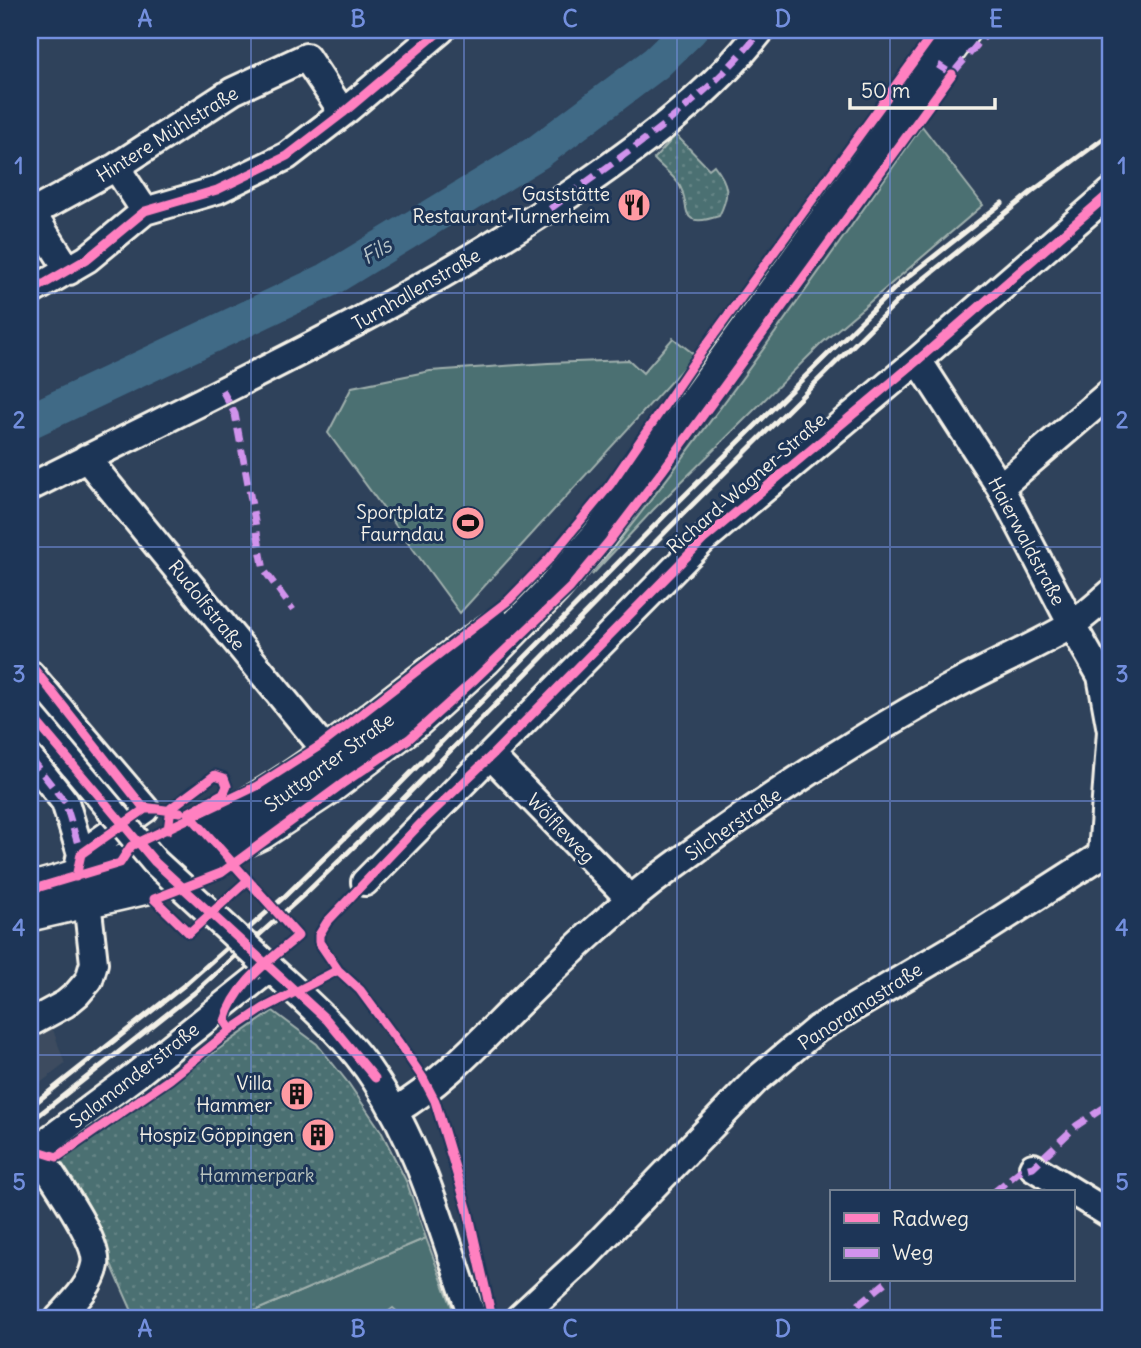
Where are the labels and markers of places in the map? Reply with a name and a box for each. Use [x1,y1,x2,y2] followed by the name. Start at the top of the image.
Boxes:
[412,182,610,228] place label: Gaststätte Restaurant Turnerheim
[615,186,653,224] restaurant icon: Gaststätte Restaurant Turnerheim
[356,500,444,546] place label: Sportplatz Faurndau
[449,504,487,542] sports icon: Sportplatz Faurndau
[196,1071,272,1117] place label: Villa Hammer
[278,1075,316,1113] building icon: Villa Hammer
[299,1116,337,1154] building icon: Hospiz Göppingen
[139,1123,294,1147] place label: Hospiz Göppingen

